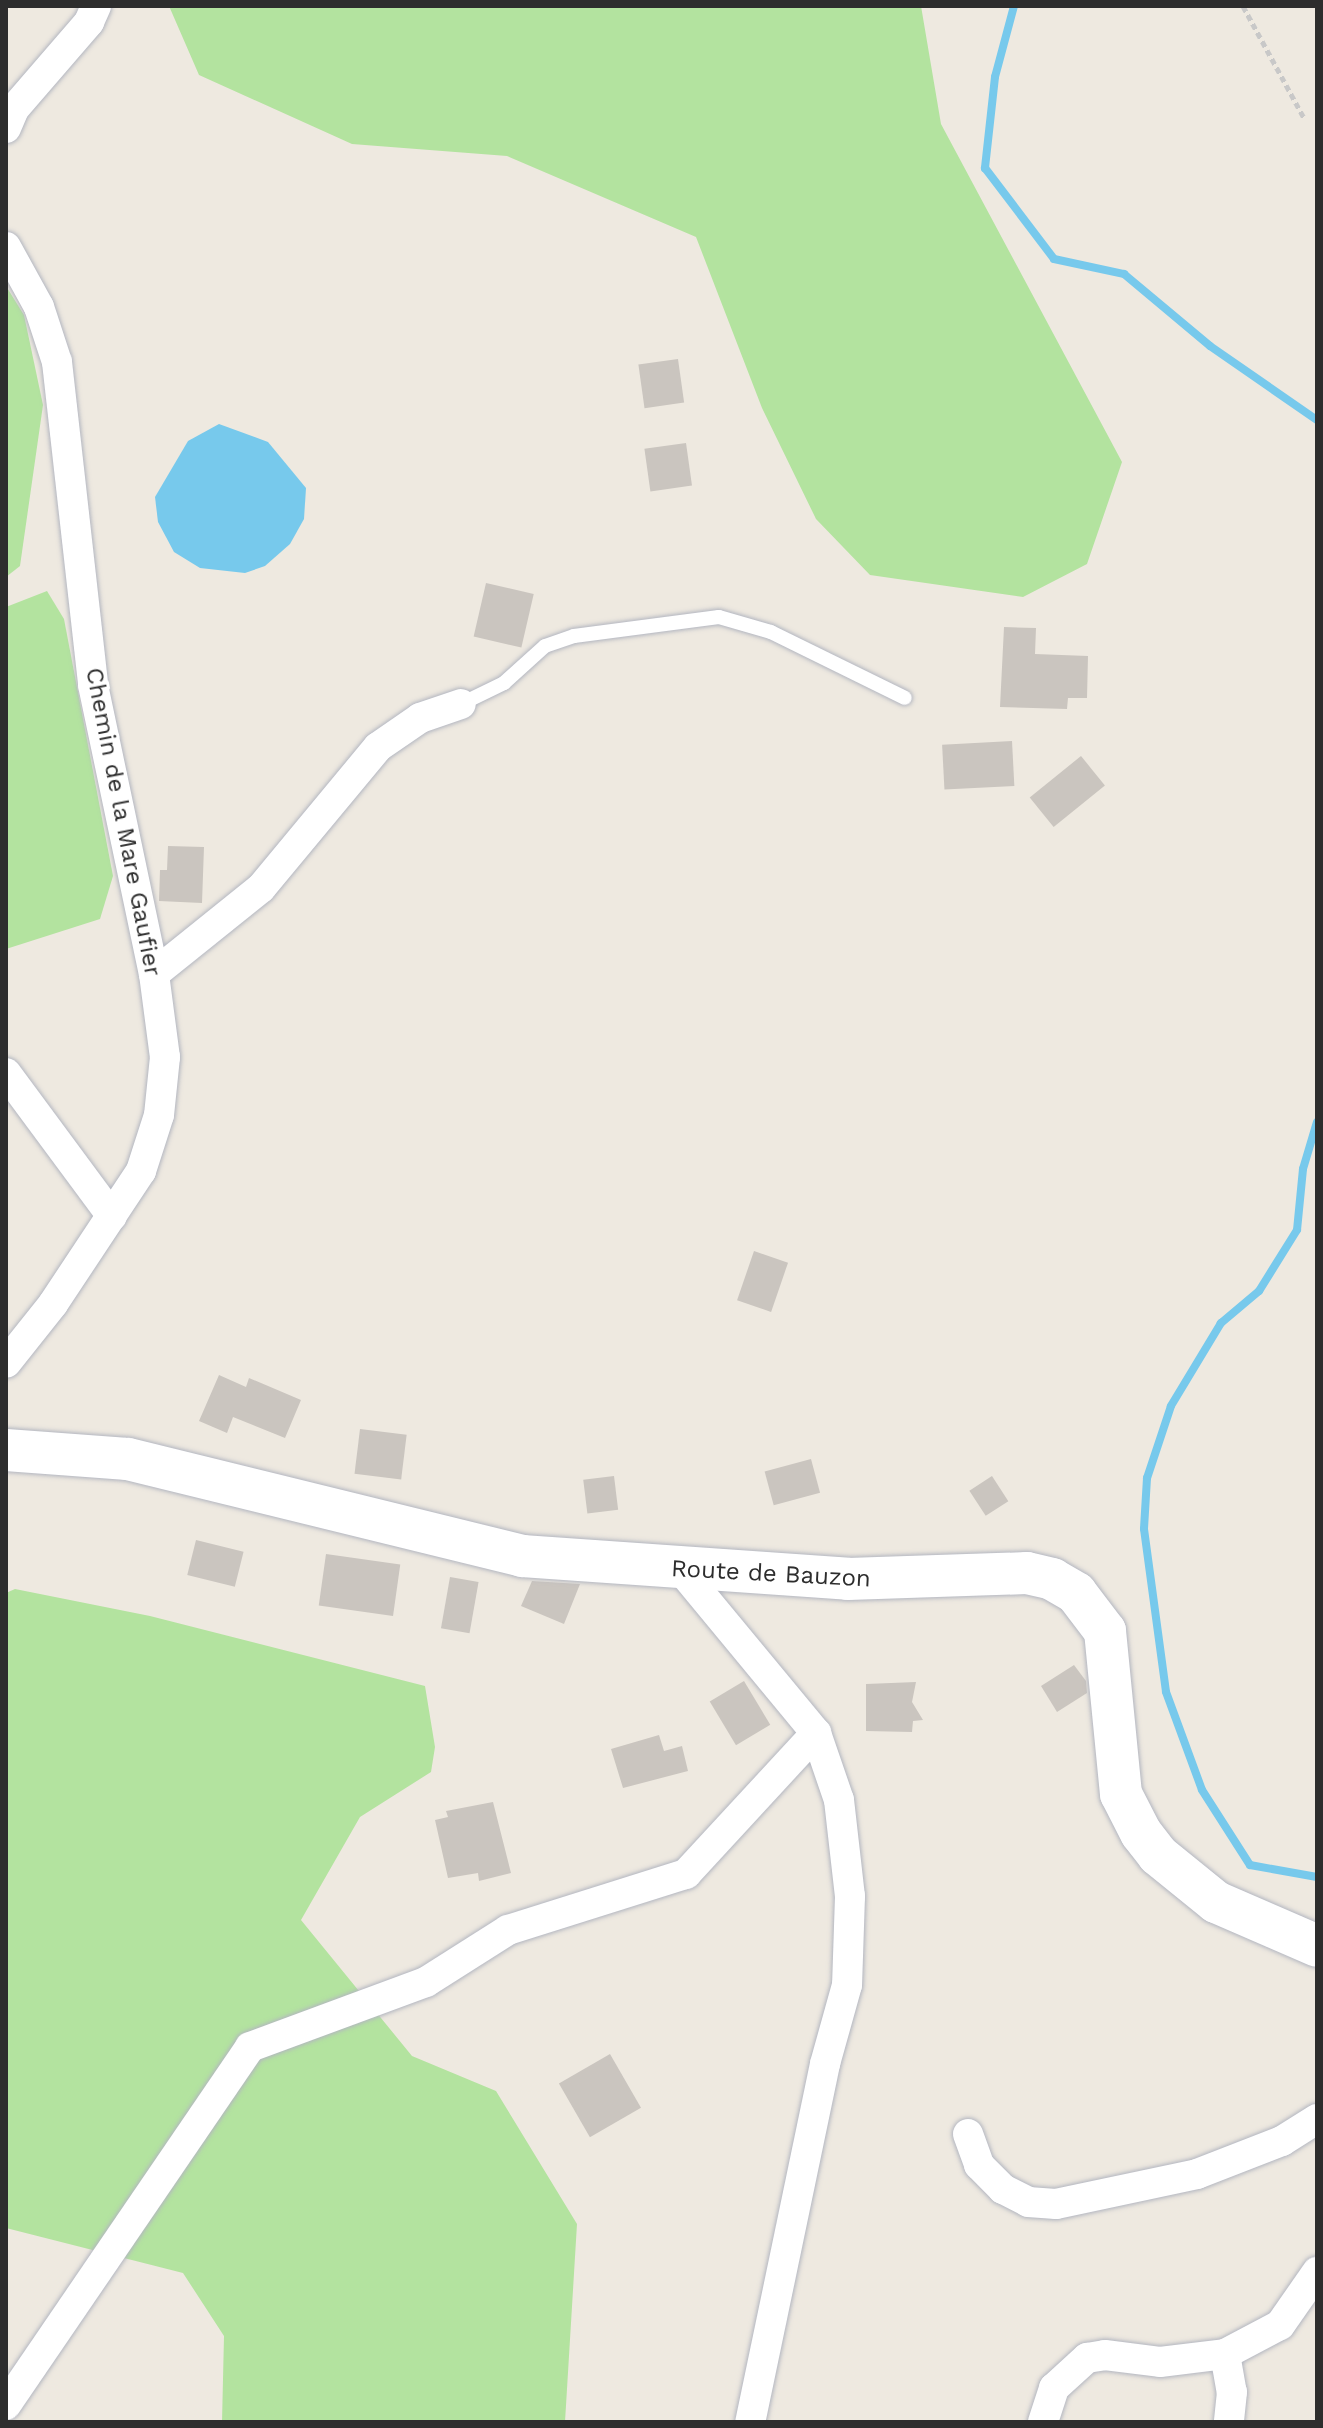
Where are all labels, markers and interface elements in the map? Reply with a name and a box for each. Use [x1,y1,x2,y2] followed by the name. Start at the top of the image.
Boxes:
[79,665,167,979] street label: Chemin de la Mare Gaufier
[670,1554,872,1594] street label: Route de Bauzon

